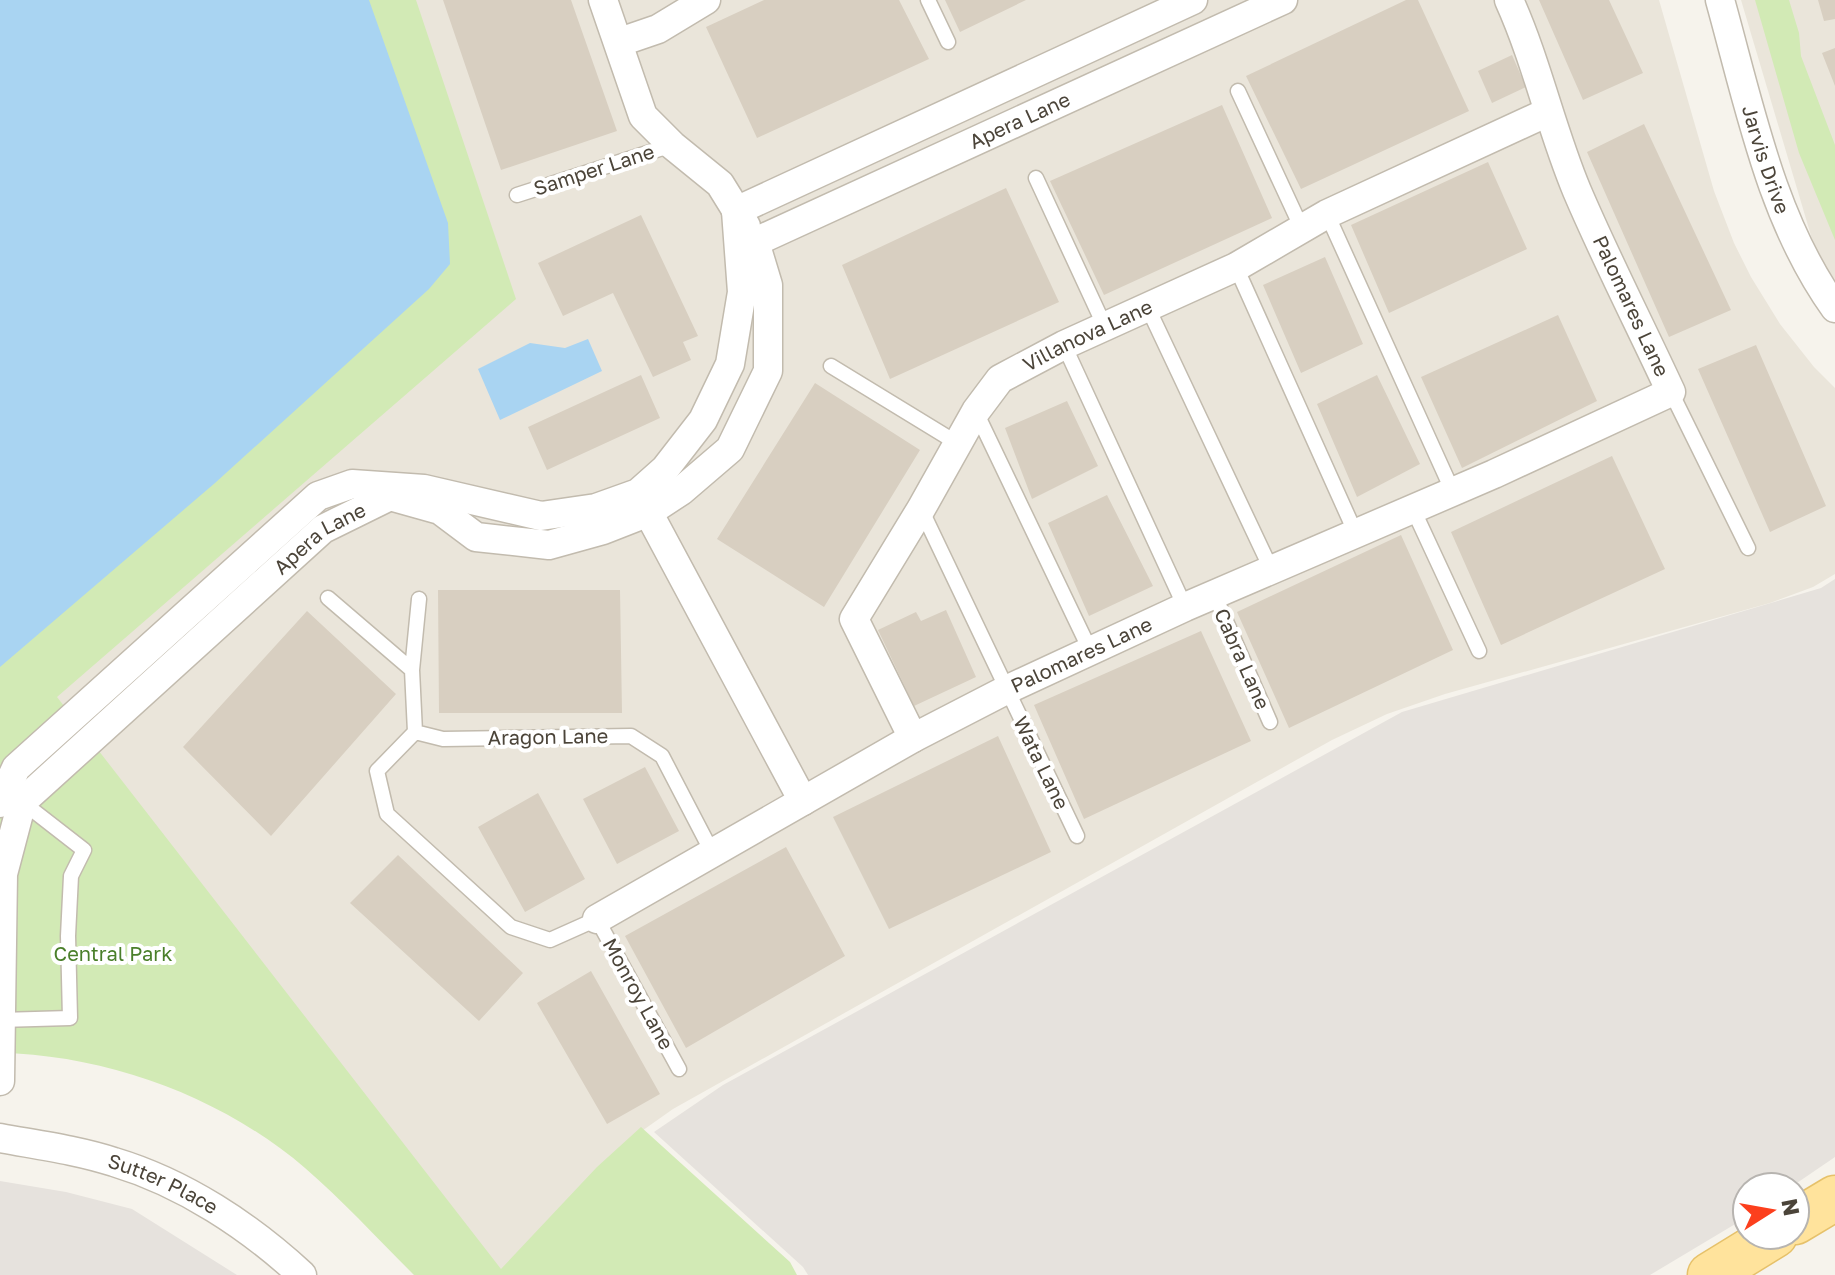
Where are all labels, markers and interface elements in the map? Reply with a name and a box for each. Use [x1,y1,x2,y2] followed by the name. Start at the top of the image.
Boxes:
[965,86,1073,153] street label: Apera Lane
[1738,102,1796,217] street label: Jarvis Drive
[530,138,657,200] street label: Samper Lane
[1589,231,1675,380] street label: Palomares Lane
[1018,294,1156,376] street label: Villanova Lane
[268,497,369,579] street label: Apera Lane
[1210,604,1276,713] street label: Cabra Lane
[1007,611,1156,697] street label: Palomares Lane
[1009,712,1075,813] street label: Wata Lane
[487,723,609,749] street label: Aragon Lane
[598,934,679,1053] street label: Monroy Lane
[54,941,172,965] park label: Central Park
[105,1148,223,1218] street label: Sutter Place
[1731,1171,1811,1251] north arrow
[1776,1196,1806,1218] text: N

